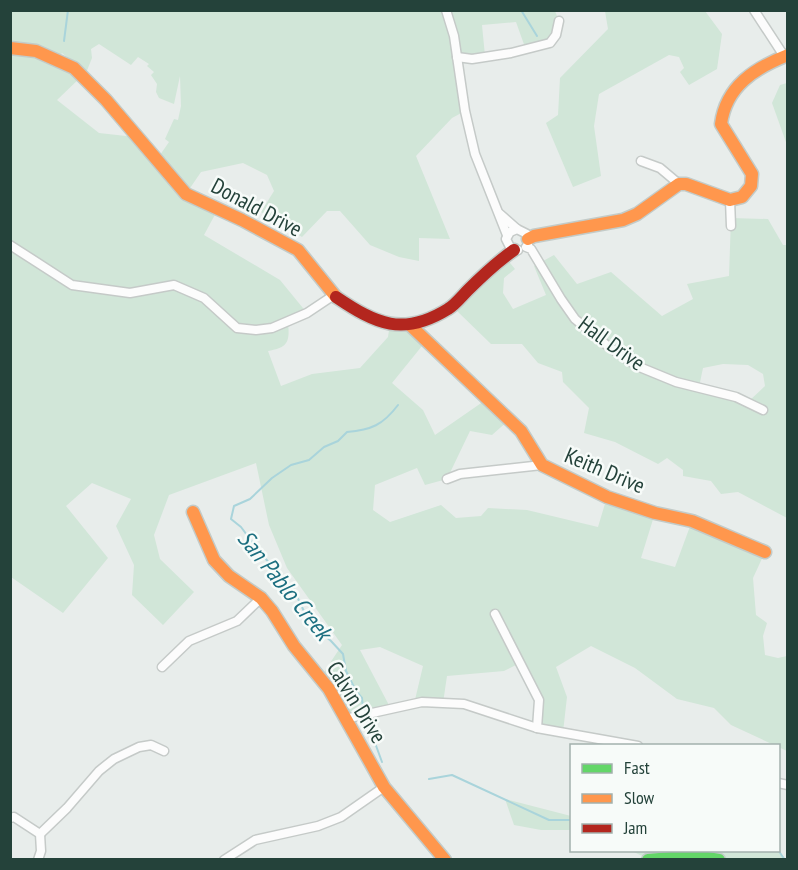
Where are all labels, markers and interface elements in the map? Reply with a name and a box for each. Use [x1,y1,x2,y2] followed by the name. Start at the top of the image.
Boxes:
[207,171,307,243] street label: Donald Drive
[573,309,651,377] street label: Hall Drive
[561,441,649,499] street label: Keith Drive
[231,524,341,648] water label: San Pablo Creek
[321,656,393,748] street label: Calvin Drive
[570,744,780,852] legend
[624,756,650,779] text: Fast
[624,786,655,809] text: Slow
[623,816,647,839] text: Jam

